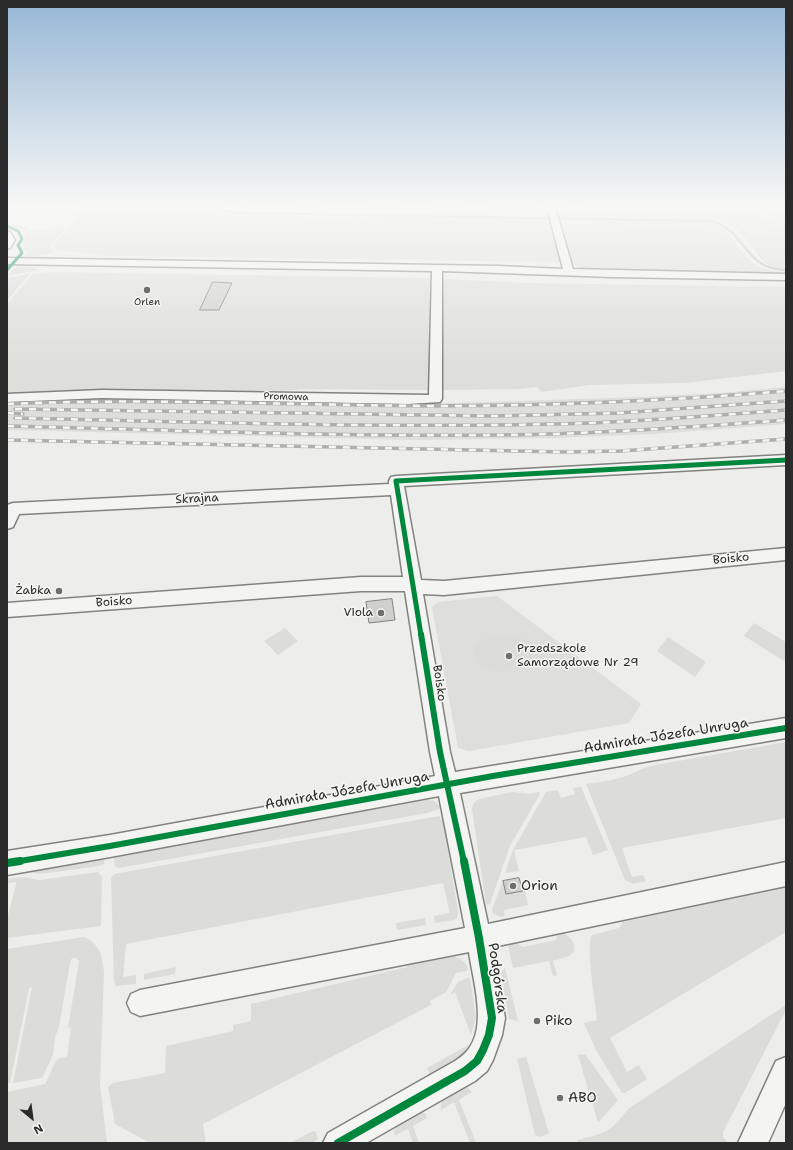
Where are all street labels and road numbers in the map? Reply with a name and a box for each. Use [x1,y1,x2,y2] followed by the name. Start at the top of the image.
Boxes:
[263,391,309,403] street label: Promowa
[175,491,219,507] street label: Skrajna
[712,550,750,568] street label: Boisko
[95,594,133,610] street label: Boisko
[429,664,449,702] street label: Boisko
[582,715,750,757] street label: Admirała Józefa Unruga
[264,768,430,814] street label: Admirała Józefa Unruga
[484,942,510,1014] street label: Podgórska

